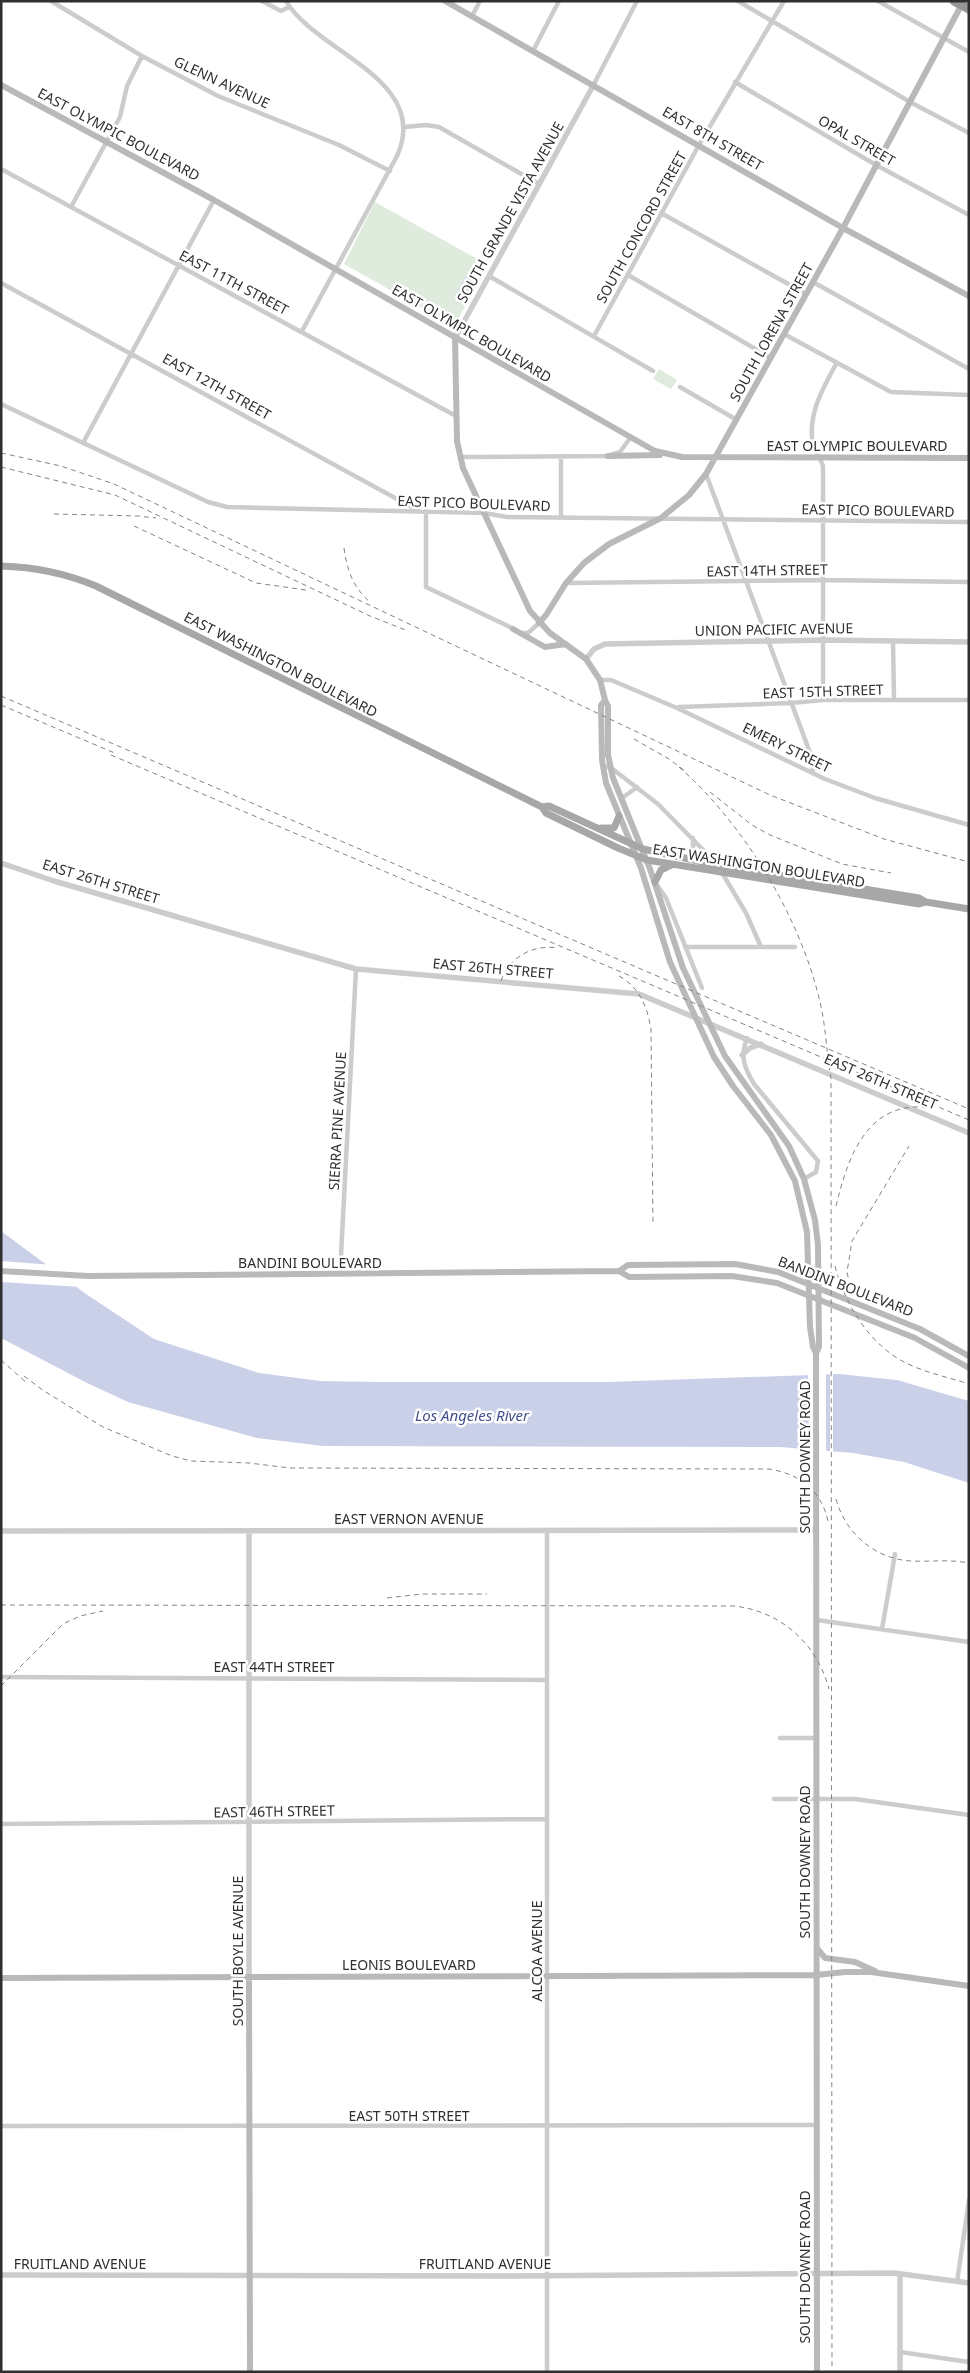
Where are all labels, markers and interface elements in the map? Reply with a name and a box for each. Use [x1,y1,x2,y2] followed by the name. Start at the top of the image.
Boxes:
[171,52,273,112] street label: GLENN AVENUE
[35,83,203,185] street label: EAST OLYMPIC BOULEVARD
[659,101,767,175] street label: EAST 8TH STREET
[815,110,899,170] street label: OPAL STREET
[452,118,568,306] street label: SOUTH GRANDE VISTA AVENUE
[591,148,691,306] street label: SOUTH CONCORD STREET
[176,245,292,319] street label: EAST 11TH STREET
[725,259,817,405] street label: SOUTH LORENA STREET
[389,279,555,387] street label: EAST OLYMPIC BOULEVARD
[159,348,275,424] street label: EAST 12TH STREET
[766,436,948,455] street label: EAST OLYMPIC BOULEVARD
[397,491,551,515] street label: EAST PICO BOULEVARD
[801,499,955,521] street label: EAST PICO BOULEVARD
[706,559,828,581] street label: EAST 14TH STREET
[181,607,381,721] street label: EAST WASHINGTON BOULEVARD
[695,618,853,640] street label: UNION PACIFIC AVENUE
[762,679,884,703] street label: EAST 15TH STREET
[740,717,835,777] street label: EMERY STREET
[651,839,867,891] street label: EAST WASHINGTON BOULEVARD
[40,854,162,908] street label: EAST 26TH STREET
[432,953,554,983] street label: EAST 26TH STREET
[822,1049,941,1114] street label: EAST 26TH STREET
[324,1051,350,1191] street label: SIERRA PINE AVENUE
[775,1251,917,1321] street label: BANDINI BOULEVARD
[238,1253,382,1272] street label: BANDINI BOULEVARD
[795,1380,814,1534] street label: SOUTH DOWNEY ROAD
[415,1405,530,1425] water label: Los Angeles River
[334,1509,484,1528] street label: EAST VERNON AVENUE
[213,1657,335,1676] street label: EAST 44TH STREET
[795,1785,814,1939] street label: SOUTH DOWNEY ROAD
[213,1800,335,1822] street label: EAST 46TH STREET
[228,1876,247,2026] street label: SOUTH BOYLE AVENUE
[527,1900,546,2002] street label: ALCOA AVENUE
[342,1955,476,1974] street label: LEONIS BOULEVARD
[348,2106,470,2125] street label: EAST 50TH STREET
[795,2190,814,2344] street label: SOUTH DOWNEY ROAD
[14,2254,146,2273] street label: FRUITLAND AVENUE
[419,2254,551,2273] street label: FRUITLAND AVENUE

